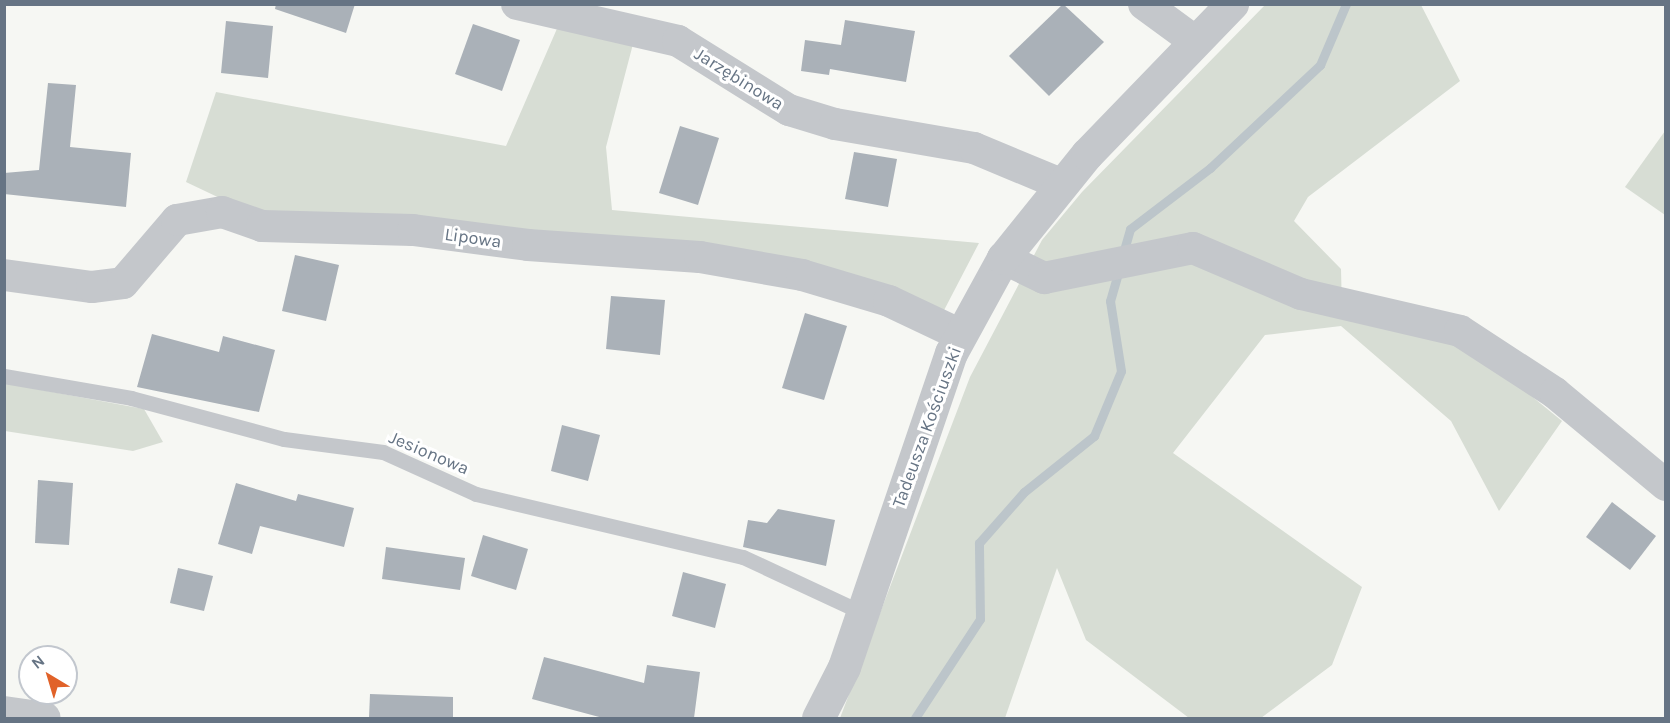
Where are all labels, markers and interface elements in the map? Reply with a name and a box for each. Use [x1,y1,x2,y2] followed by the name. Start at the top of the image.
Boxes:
[690,43,788,115] street label: Jarzębinowa
[443,223,503,253] street label: Lipowa
[888,344,966,510] street label: Tadeusza Kościuszki
[386,426,472,480] street label: Jesionowa
[18,645,78,705] north arrow
[27,651,48,673] text: N

